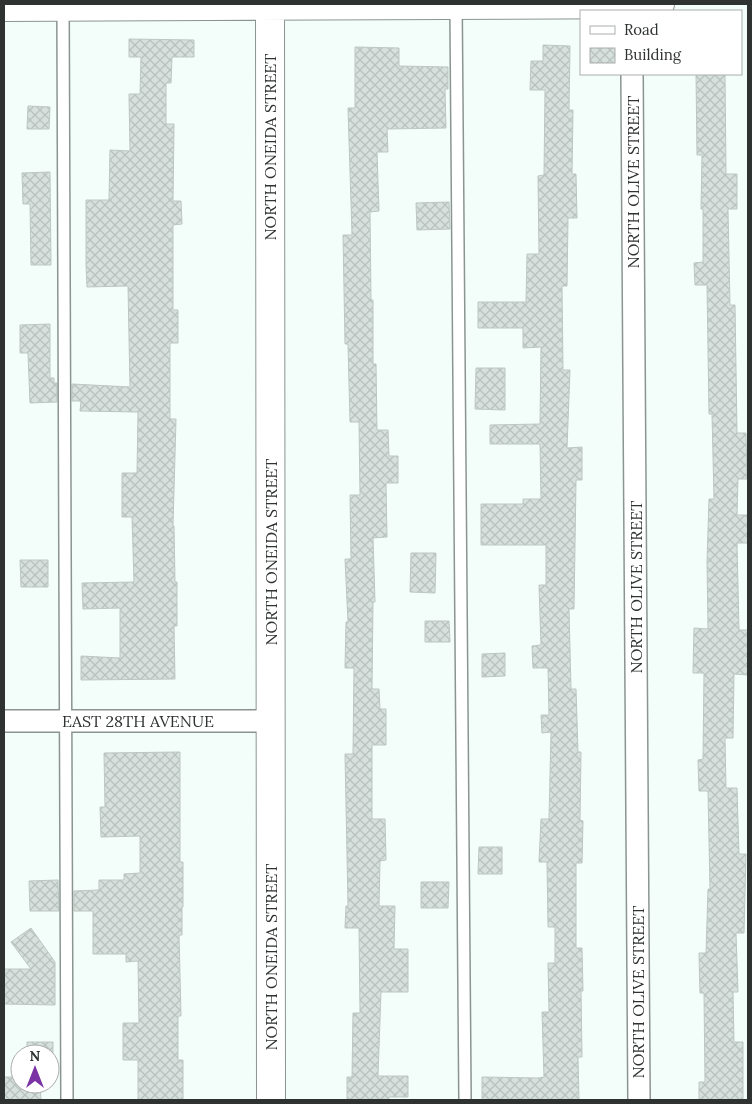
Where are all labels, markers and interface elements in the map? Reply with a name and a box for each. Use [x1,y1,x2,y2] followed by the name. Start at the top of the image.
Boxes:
[580,10,742,75] legend
[624,20,659,39] text: Road
[624,45,682,64] text: Building
[260,53,280,241] street label: NORTH ONEIDA STREET
[623,96,643,268] street label: NORTH OLIVE STREET
[261,458,281,646] street label: NORTH ONEIDA STREET
[626,501,646,673] street label: NORTH OLIVE STREET
[62,711,214,731] street label: EAST 28TH AVENUE
[261,863,281,1051] street label: NORTH ONEIDA STREET
[628,906,648,1078] street label: NORTH OLIVE STREET
[10,1044,60,1094] north arrow
[30,1047,41,1065] text: N

